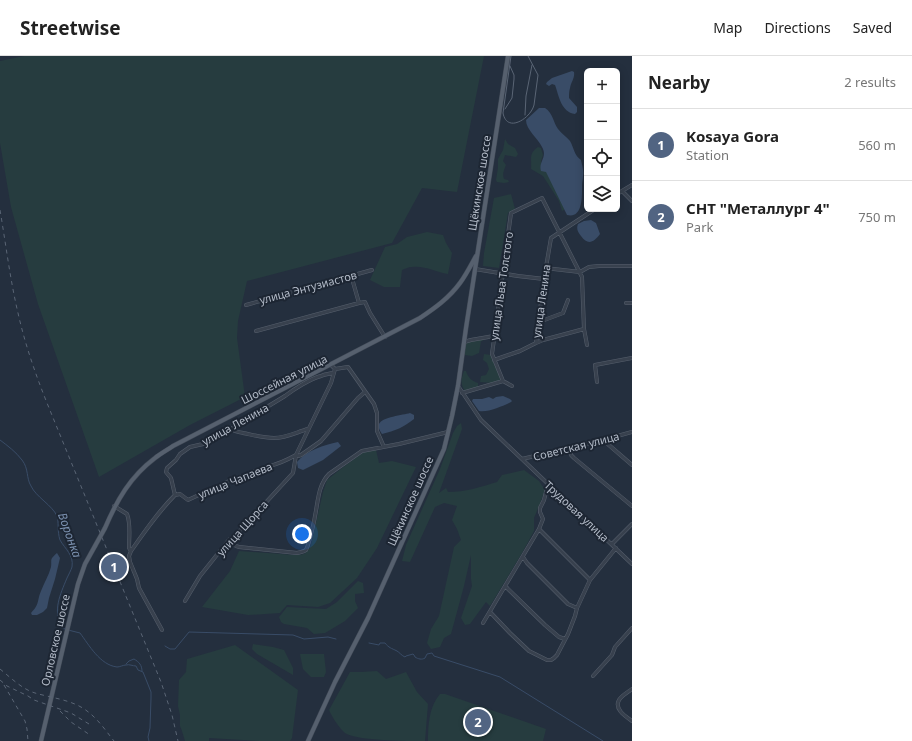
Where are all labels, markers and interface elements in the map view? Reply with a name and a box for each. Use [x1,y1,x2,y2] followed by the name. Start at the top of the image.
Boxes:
[20,15,121,41] text: Streetwise
[713,18,742,37] text: Map
[764,18,831,37] text: Directions
[853,18,892,37] text: Saved
[584,68,620,212] map controls
[584,68,620,104] button: +
[648,71,710,94] text: Nearby
[844,73,896,91] text: 2 results
[584,104,620,140] button: −
[686,126,779,146] text: Kosaya Gora
[464,134,494,232] street label: Щёкинское шоссе
[657,136,665,154] text: 1
[858,136,896,154] text: 560 m
[584,140,620,176] button: locate
[686,146,729,164] text: Station
[584,176,620,212] button: layers
[686,198,830,218] text: СНТ "Металлург 4"
[657,208,665,226] text: 2
[858,208,896,226] text: 750 m
[686,218,713,236] text: Park
[486,231,516,341] street label: улица Льва Толстого
[528,263,554,339] street label: улица Ленина
[258,267,358,307] street label: улица Энтузиастов
[238,351,330,407] street label: Шоссейная улица
[199,399,271,449] street label: улица Ленина
[531,428,621,464] street label: Советская улица
[384,454,436,548] street label: Щёкинское шоссе
[196,458,274,502] street label: улица Чапаева
[541,477,613,545] street label: Трудовая улица
[213,497,271,559] street label: улица Щорса
[54,510,86,560] water label: Воронка
[292,524,312,544] your location
[101,552,127,582] pin: 1
[37,593,73,687] street label: Орловское шоссе
[465,707,491,737] pin: 2

